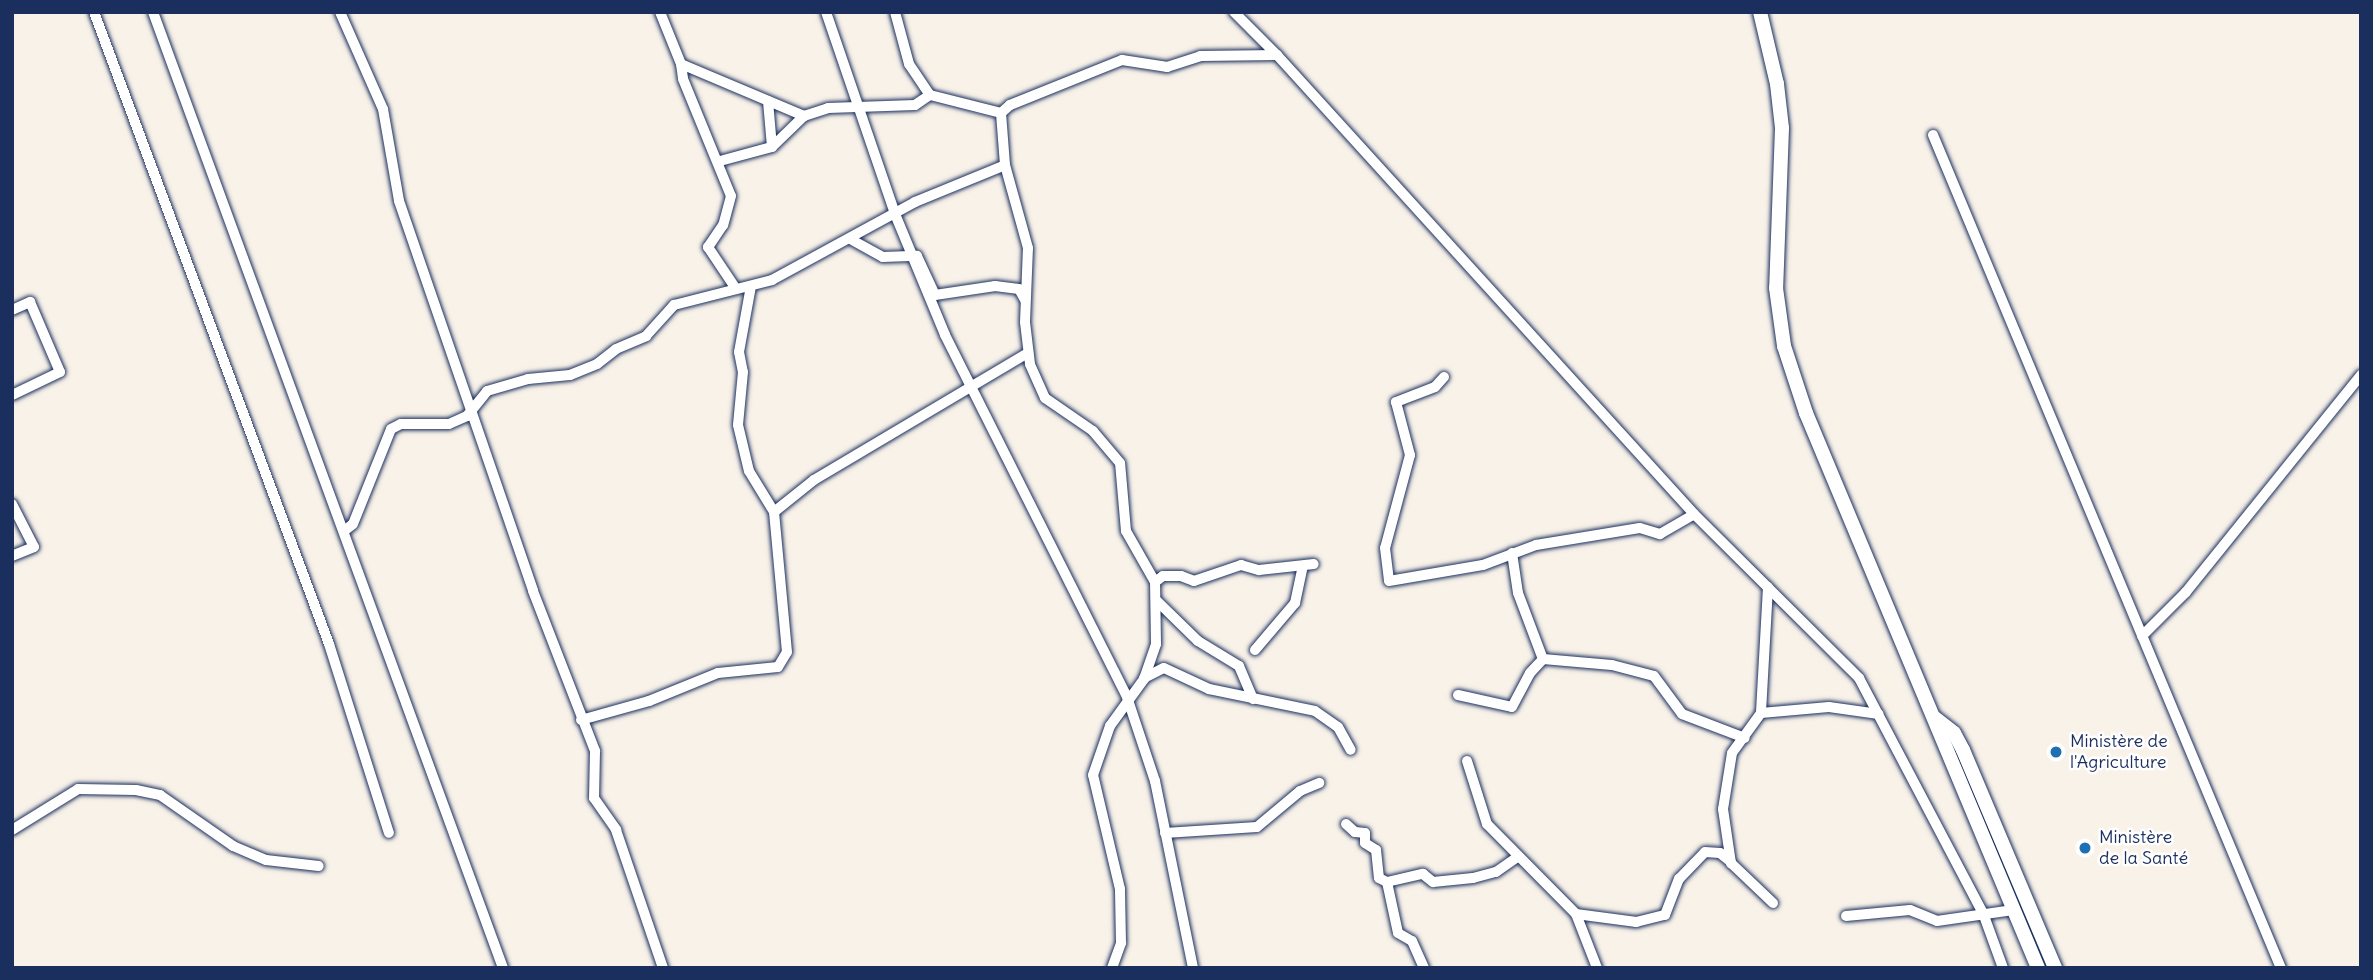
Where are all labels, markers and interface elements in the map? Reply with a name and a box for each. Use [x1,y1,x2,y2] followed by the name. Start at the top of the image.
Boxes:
[2070,731,2168,774] place label: Ministère de l'Agriculture
[2048,744,2064,760] marker: Ministère de l'Agriculture
[2099,827,2188,870] place label: Ministère de la Santé
[2077,840,2093,856] marker: Ministère de la Santé

